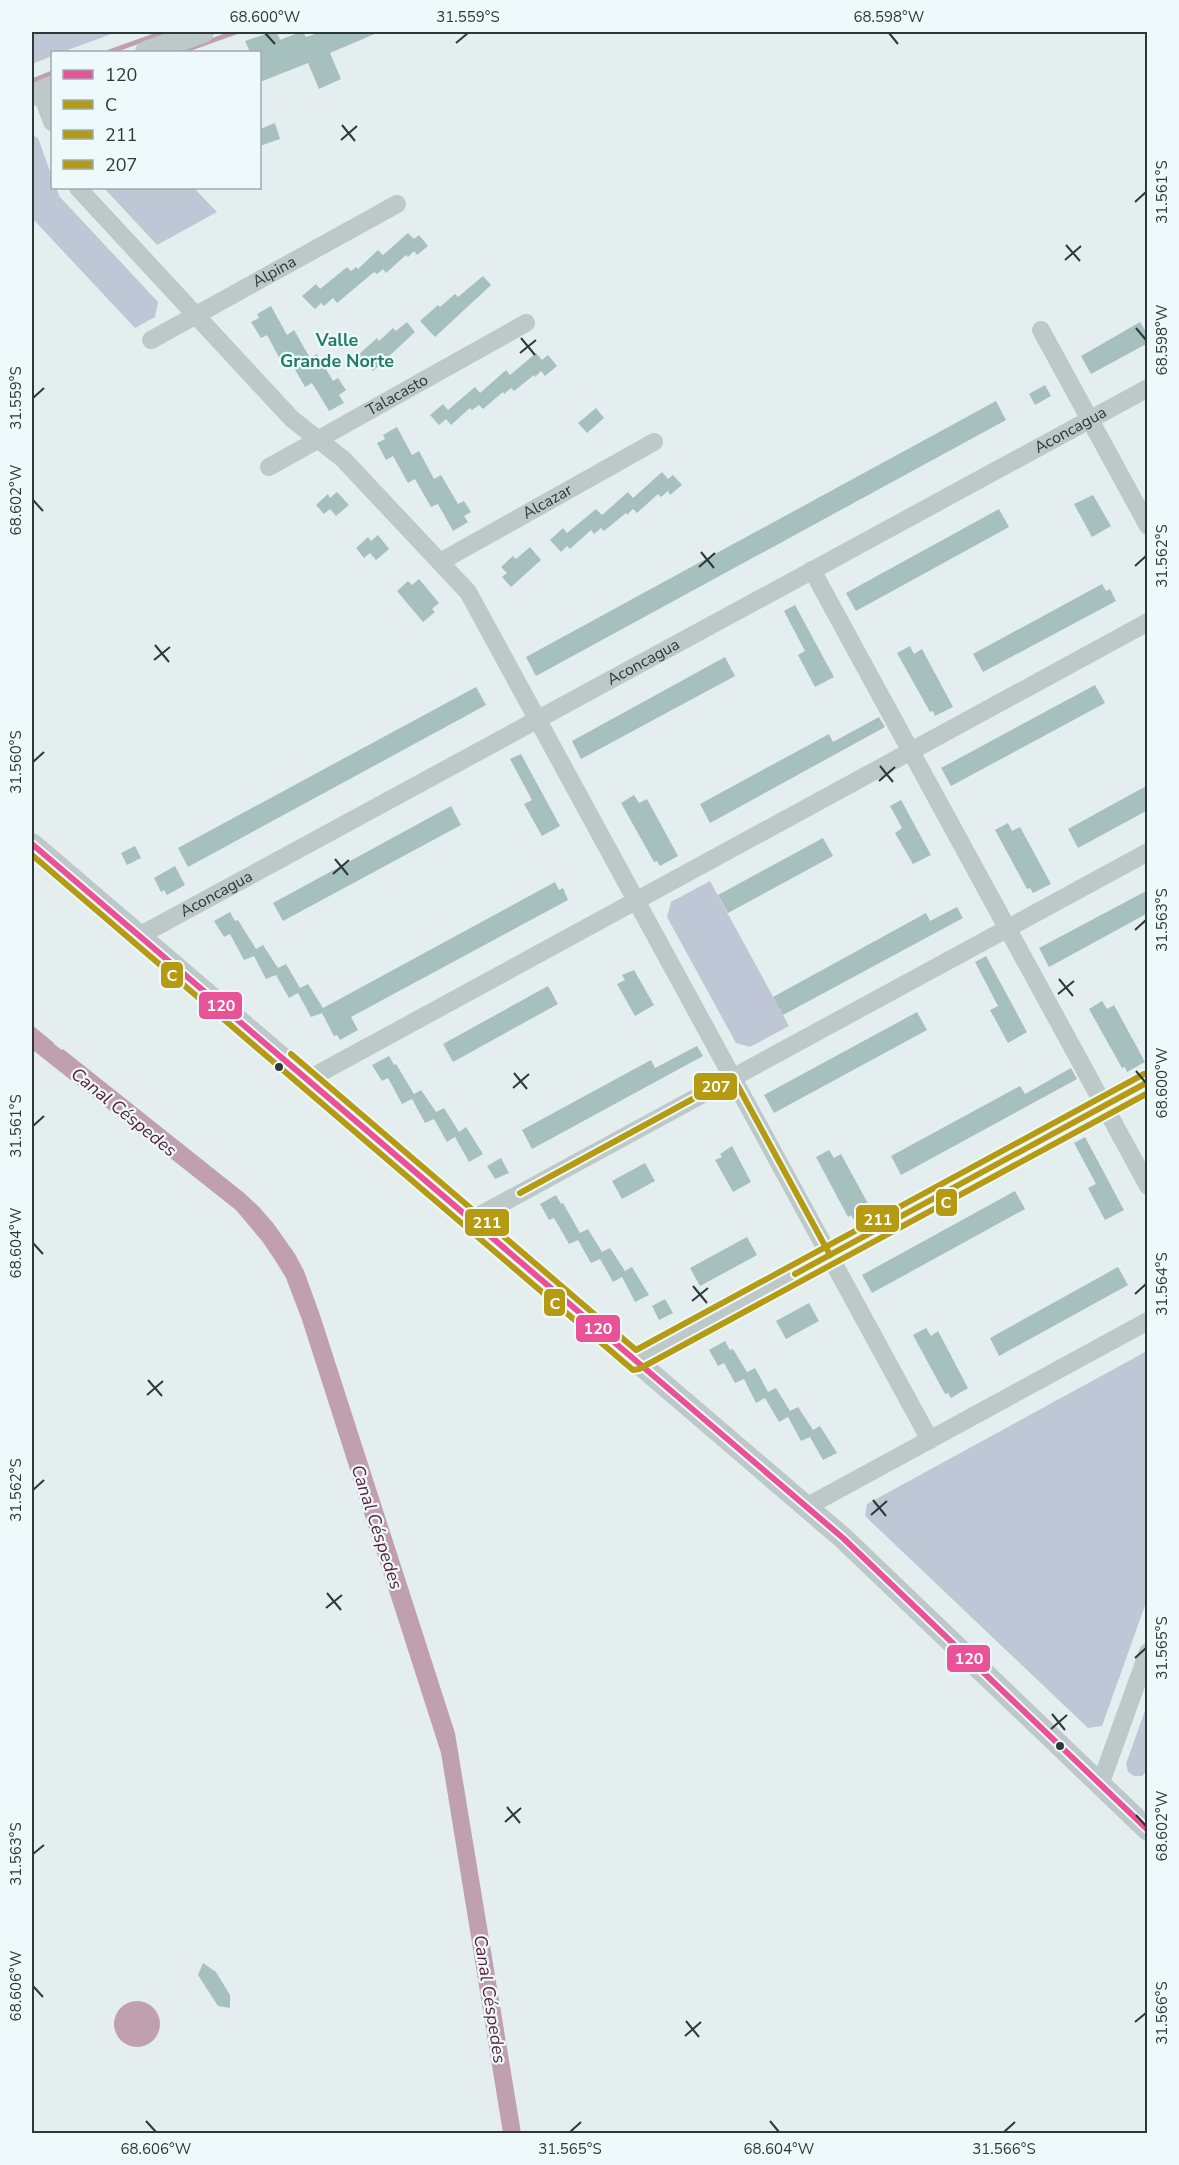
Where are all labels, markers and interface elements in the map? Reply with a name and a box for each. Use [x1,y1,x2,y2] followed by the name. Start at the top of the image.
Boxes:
[230,7,301,27] text: 68.600°W
[436,7,500,27] text: 31.559°S
[854,7,925,27] text: 68.598°W
[51,51,261,189] legend
[105,63,137,87] text: 120
[105,93,117,117] text: C
[105,123,137,147] text: 211
[105,153,137,177] text: 207
[1152,160,1172,224] text: 31.561°S
[248,251,300,293] street label: Alpina
[1152,304,1172,375] text: 68.598°W
[280,328,394,373] district label: Valle Grande Norte
[6,366,26,430] text: 31.559°S
[362,369,432,421] street label: Talacasto
[1030,401,1111,459] street label: Aconcagua
[6,464,26,535] text: 68.602°W
[518,479,576,525] street label: Alcazar
[1152,524,1172,588] text: 31.562°S
[603,633,684,691] street label: Aconcagua
[6,730,26,794] text: 31.560°S
[176,865,257,923] street label: Aconcagua
[1152,888,1172,952] text: 31.563°S
[160,961,184,989] line badge: C
[167,965,178,987] text: C
[198,991,243,1020] line badge: 120
[207,995,235,1017] text: 120
[1152,1047,1172,1118] text: 68.600°W
[273,1061,285,1073] unlabelled marker
[66,1062,182,1162] water label: Canal Céspedes
[693,1072,738,1101] line badge: 207
[702,1076,730,1098] text: 207
[6,1094,26,1158] text: 31.561°S
[935,1188,958,1217] line badge: C
[941,1192,952,1214] text: C
[855,1204,900,1233] line badge: 211
[6,1207,26,1278] text: 68.604°W
[464,1208,510,1237] line badge: 211
[864,1209,892,1231] text: 211
[473,1212,501,1234] text: 211
[1152,1252,1172,1316] text: 31.564°S
[543,1288,566,1317] line badge: C
[550,1293,561,1315] text: C
[575,1314,621,1343] line badge: 120
[584,1318,612,1340] text: 120
[6,1458,26,1522] text: 31.562°S
[346,1462,408,1592] water label: Canal Céspedes
[1152,1616,1172,1680] text: 31.565°S
[946,1644,991,1673] line badge: 120
[955,1648,983,1670] text: 120
[1054,1740,1066,1752] unlabelled marker
[1152,1790,1172,1861] text: 68.602°W
[6,1822,26,1886] text: 31.563°S
[468,1933,512,2065] water label: Canal Céspedes
[6,1950,26,2021] text: 68.606°W
[1152,1981,1172,2045] text: 31.566°S
[121,2139,192,2159] text: 68.606°W
[538,2139,602,2159] text: 31.565°S
[744,2139,815,2159] text: 68.604°W
[972,2139,1036,2159] text: 31.566°S

